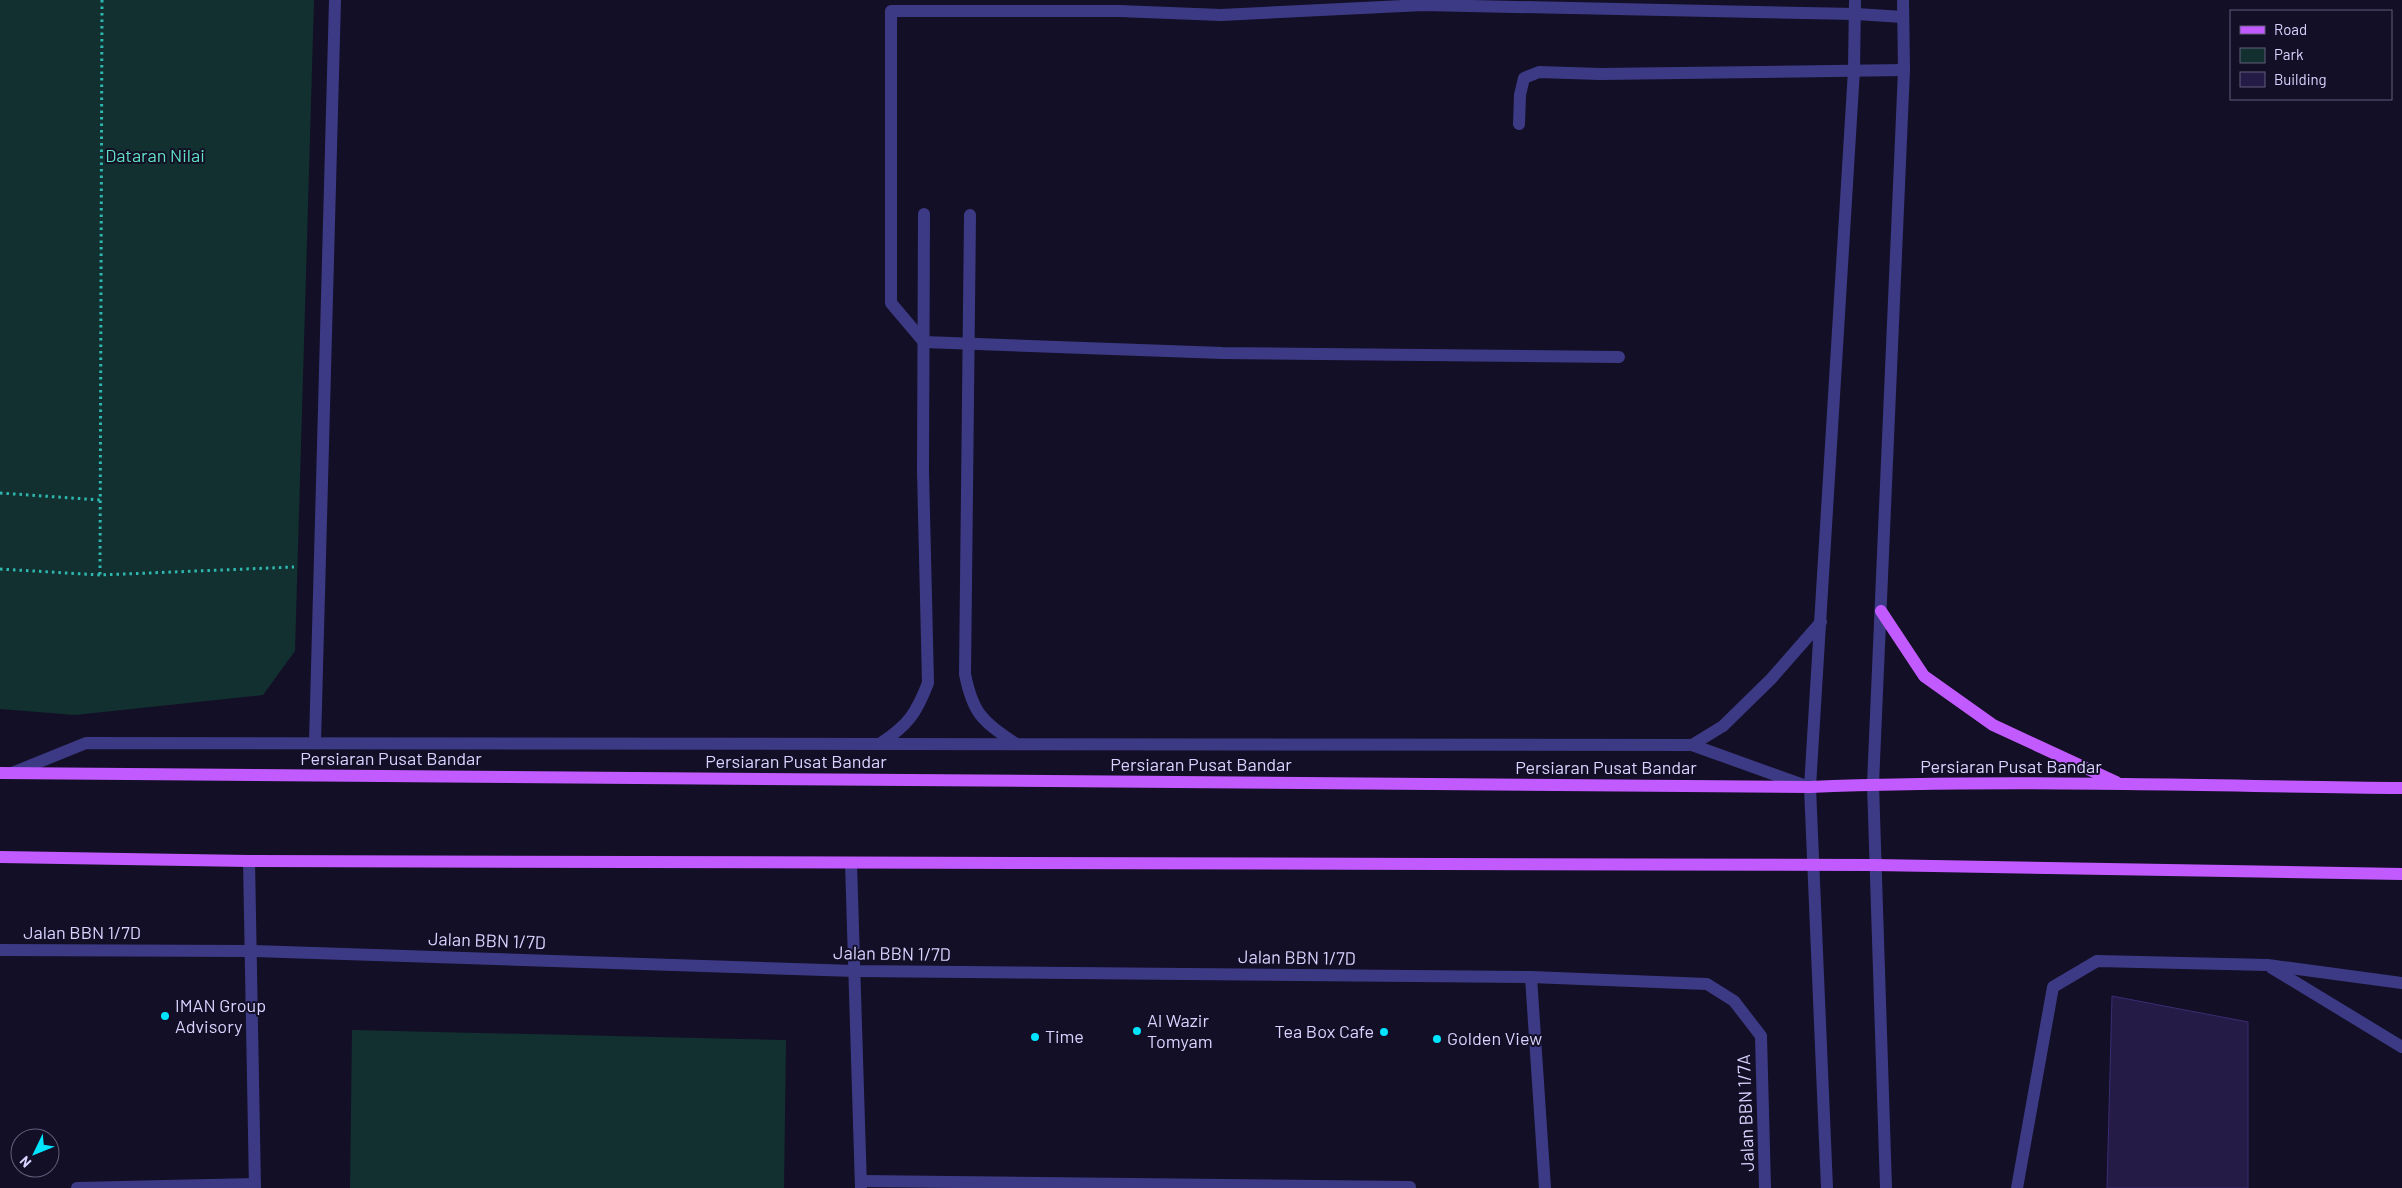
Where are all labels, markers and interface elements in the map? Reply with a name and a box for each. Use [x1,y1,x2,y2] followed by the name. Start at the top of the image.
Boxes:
[2230,10,2392,100] legend
[2274,20,2307,38] text: Road
[2274,45,2304,63] text: Park
[2274,70,2327,88] text: Building
[105,144,205,166] park label: Dataran Nilai
[300,747,482,769] street label: Persiaran Pusat Bandar
[705,750,887,772] street label: Persiaran Pusat Bandar
[1110,753,1292,775] street label: Persiaran Pusat Bandar
[1920,755,2102,777] street label: Persiaran Pusat Bandar
[1515,756,1697,778] street label: Persiaran Pusat Bandar
[23,921,141,943] street label: Jalan BBN 1/7D
[428,927,546,953] street label: Jalan BBN 1/7D
[833,941,951,965] street label: Jalan BBN 1/7D
[1238,945,1356,969] street label: Jalan BBN 1/7D
[175,994,266,1037] place label: IMAN Group Advisory
[1147,1009,1213,1052] place label: Al Wazir Tomyam
[159,1010,171,1022] marker: IMAN Group Advisory
[1275,1020,1374,1042] place label: Tea Box Cafe
[1045,1025,1084,1047] place label: Time
[1131,1025,1143,1037] marker: Al Wazir Tomyam
[1378,1026,1390,1038] marker: Tea Box Cafe
[1447,1027,1542,1049] place label: Golden View
[1029,1031,1041,1043] marker: Time
[1431,1033,1443,1045] marker: Golden View
[1732,1054,1758,1172] street label: Jalan BBN 1/7A
[10,1128,60,1178] north arrow
[16,1153,35,1171] text: N

